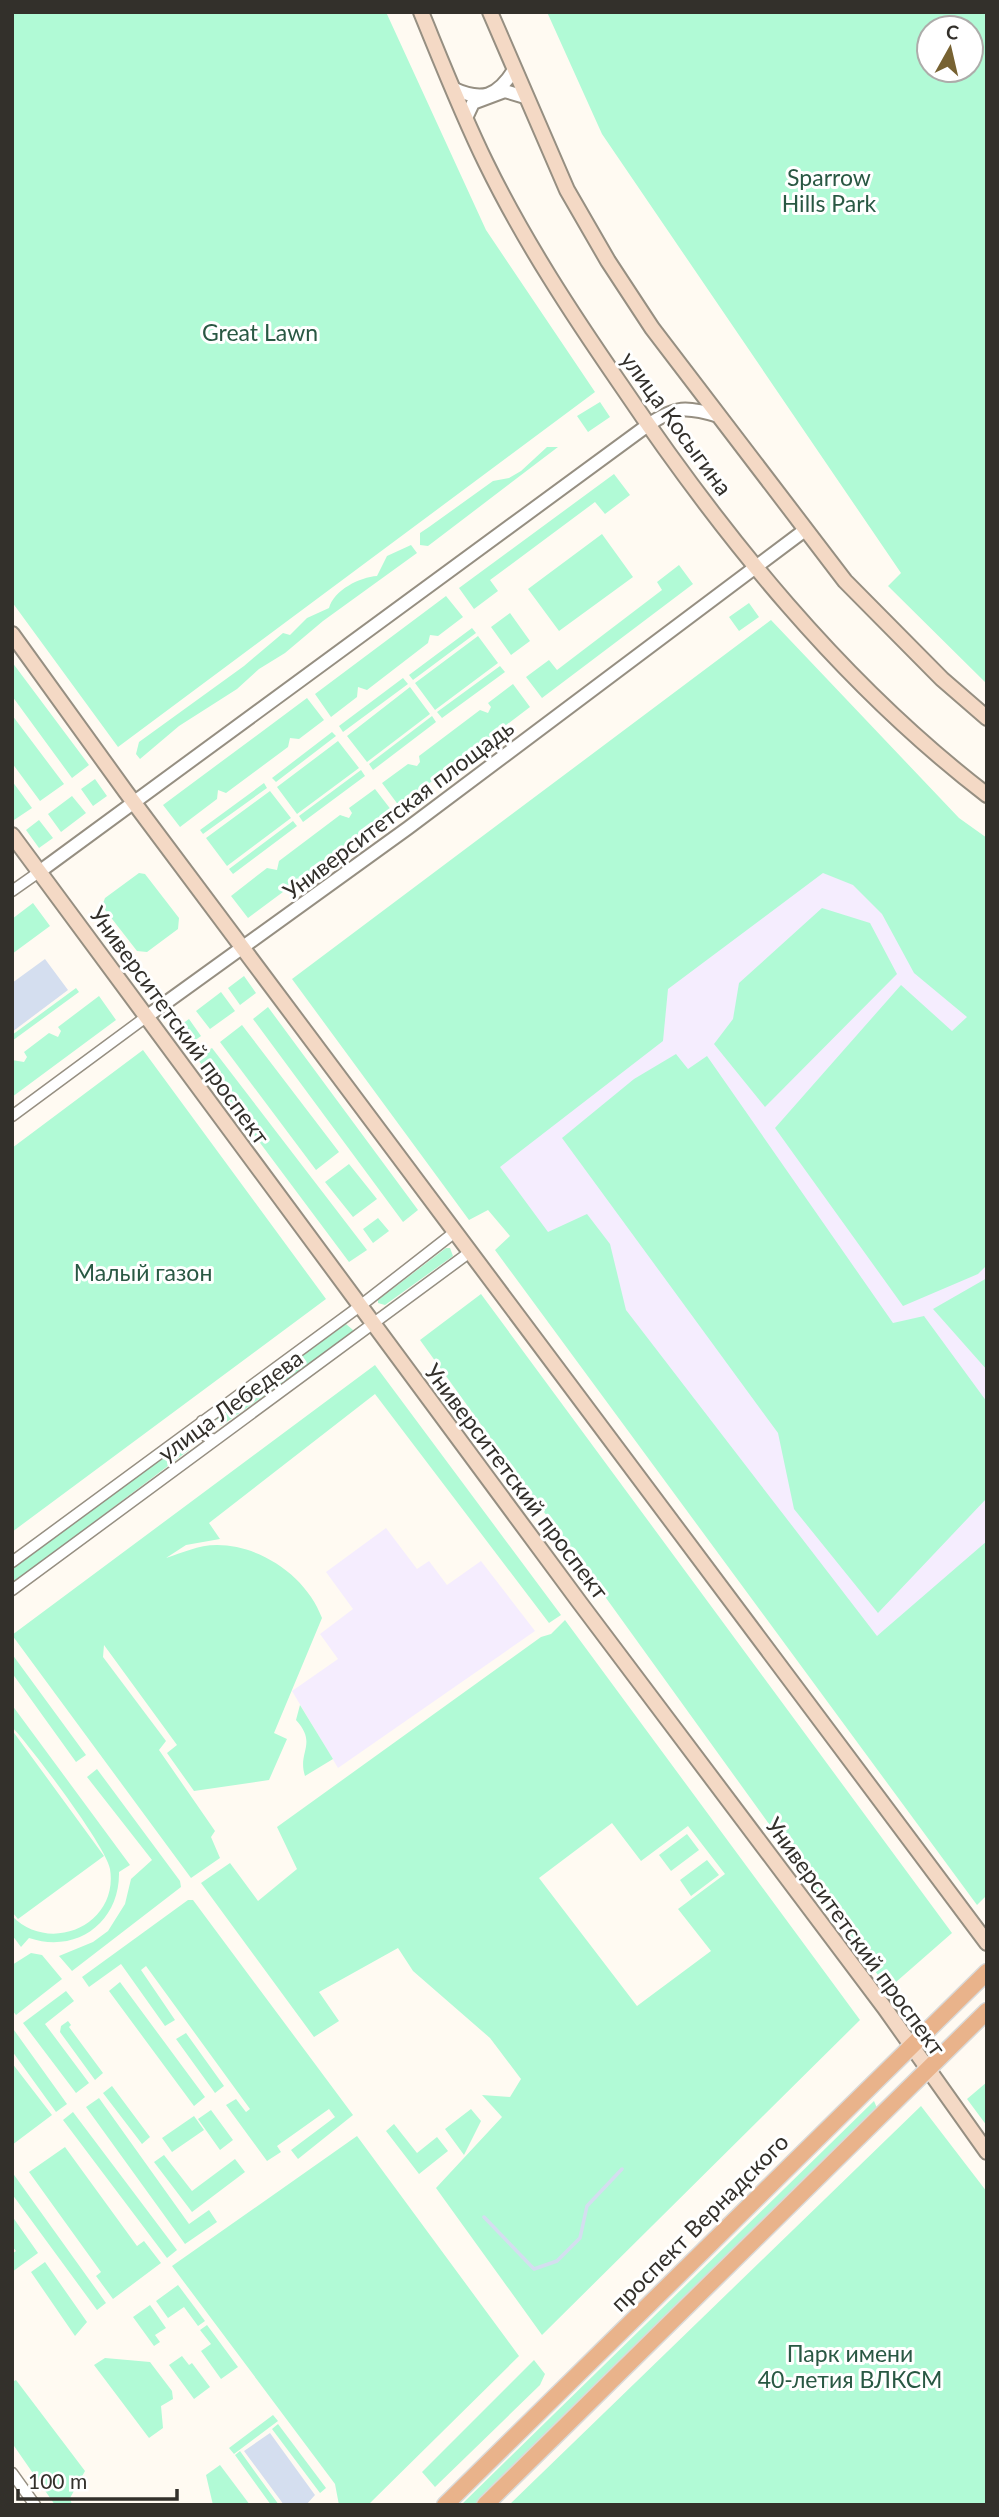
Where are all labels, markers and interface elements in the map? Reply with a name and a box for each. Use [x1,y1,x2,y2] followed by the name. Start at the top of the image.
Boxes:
[915,14,985,84] north arrow
[945,19,961,44] text: С
[782,163,877,217] park label: Sparrow Hills Park
[202,318,318,346] park label: Great Lawn
[615,346,739,500] street label: улица Косыгина
[277,713,519,905] street label: Университетская площадь
[84,900,276,1150] street label: Университетский проспект
[74,1258,212,1286] park label: Малый газон
[152,1343,308,1467] street label: улица Лебедева
[419,1358,615,1605] street label: Университетский проспект
[760,1811,952,2061] street label: Университетский проспект
[604,2127,794,2317] street label: проспект Вернадского
[758,2339,942,2393] park label: Парк имени 40-летия ВЛКСМ
[18,2458,177,2502] scale bar
[28,2468,87,2493] text: 100 m

